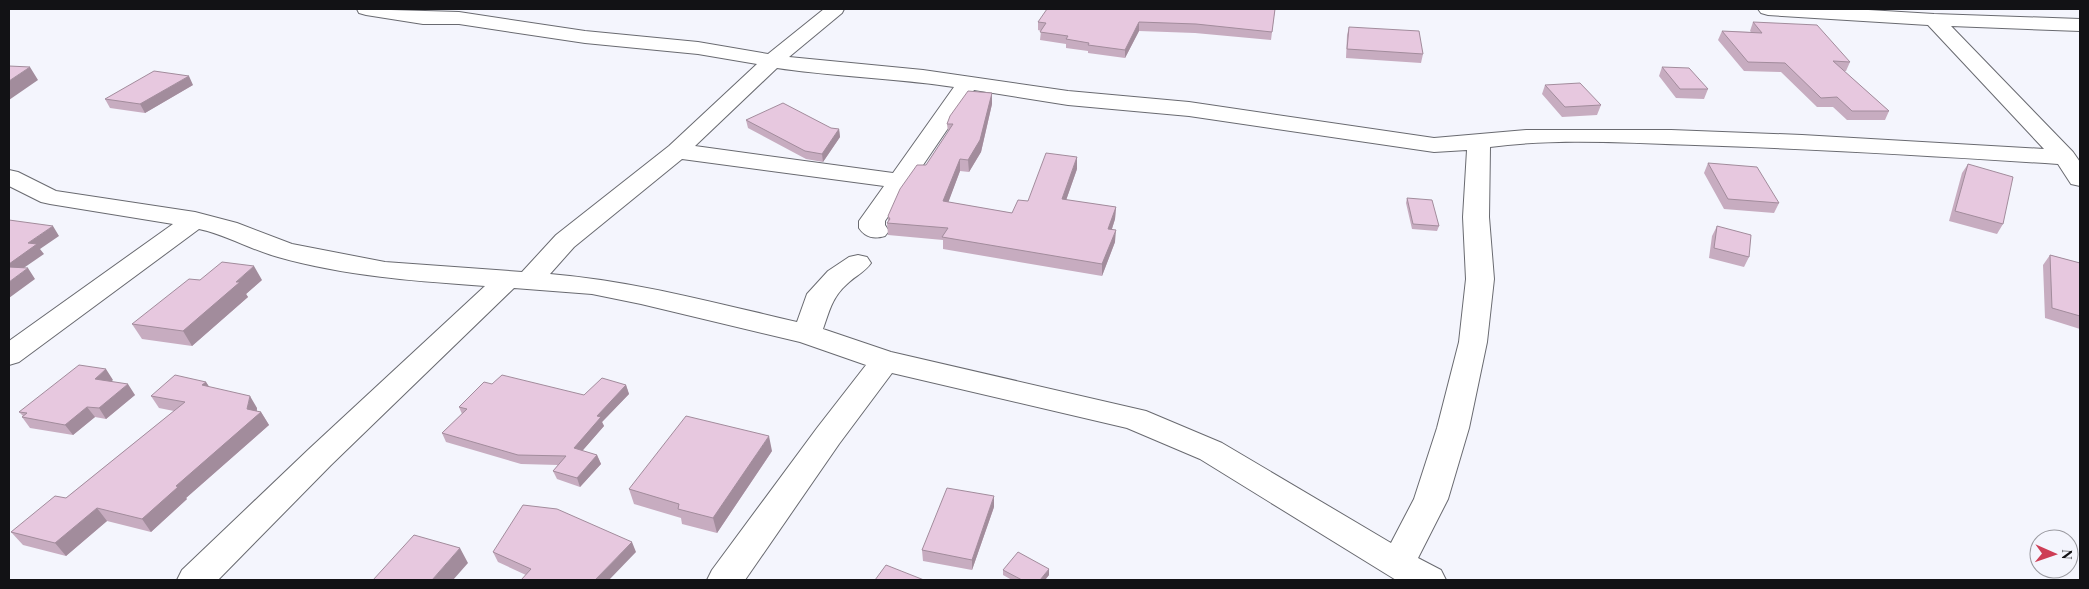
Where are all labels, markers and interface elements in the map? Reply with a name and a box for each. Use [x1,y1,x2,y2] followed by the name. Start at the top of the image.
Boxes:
[2029,529,2079,579] north arrow
[2058,549,2077,560] text: N

